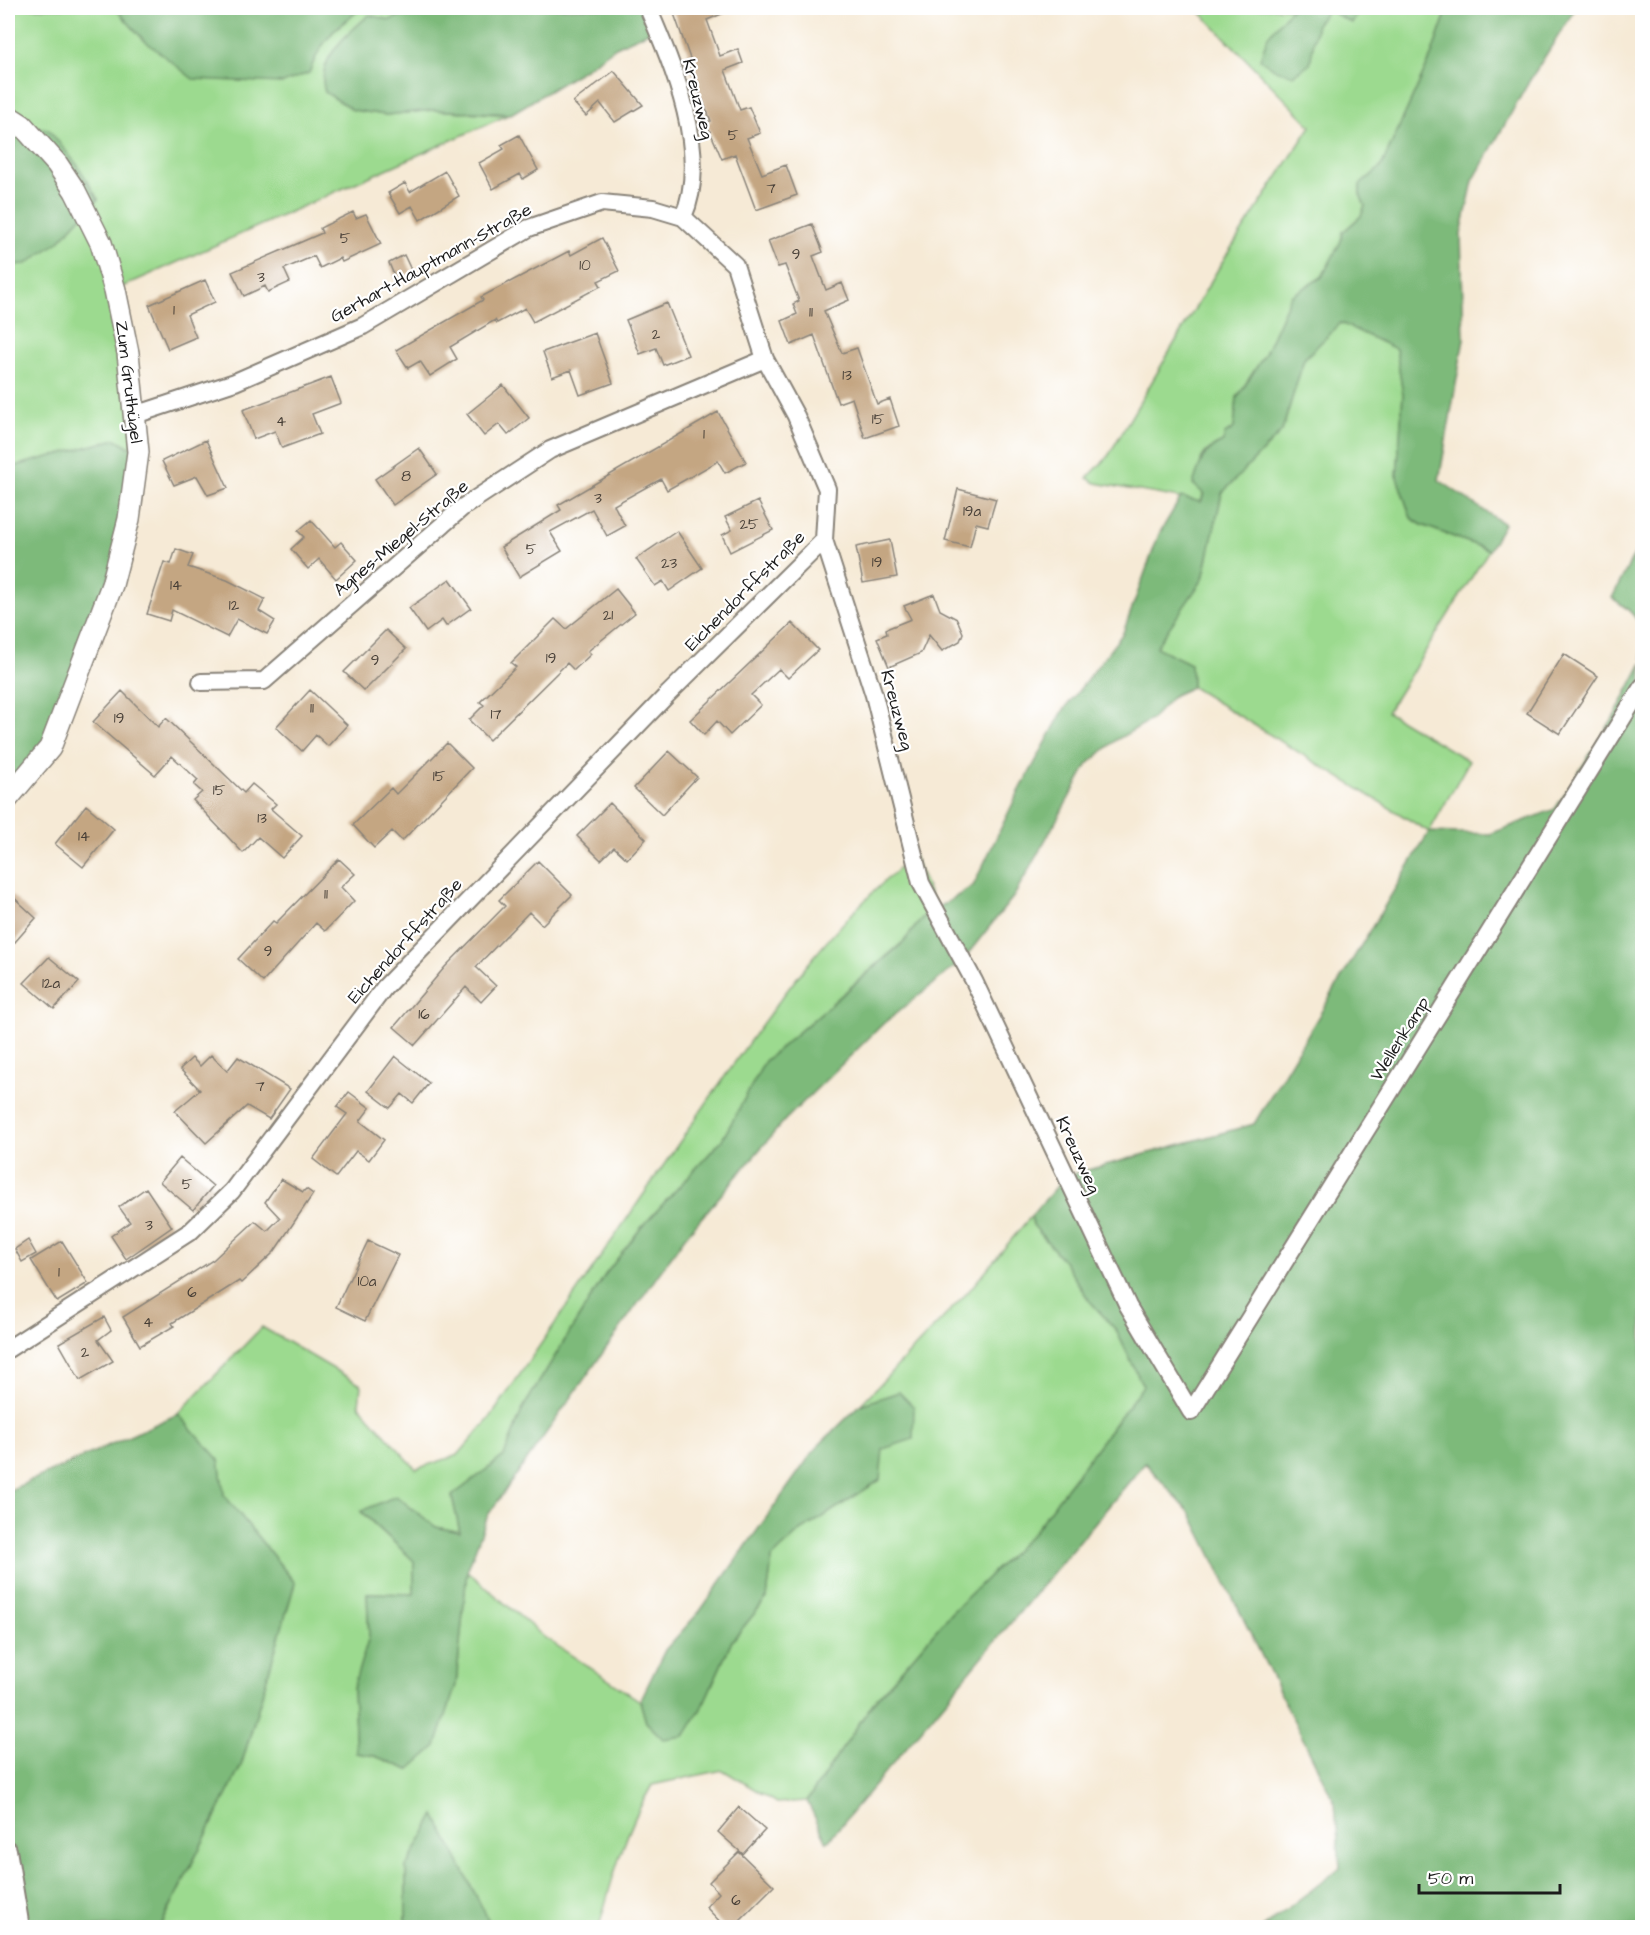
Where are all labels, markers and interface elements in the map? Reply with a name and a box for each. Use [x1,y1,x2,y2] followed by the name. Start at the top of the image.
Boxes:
[675,56,720,142] street label: Kreuzweg
[728,125,739,146] house number: 5
[766,178,776,199] house number: 7
[326,197,536,329] street label: Gerhart-Hauptmann-Straße
[340,228,351,249] house number: 5
[792,244,800,265] house number: 9
[579,255,591,276] house number: 10
[257,267,265,288] house number: 3
[173,300,175,321] house number: 1
[809,302,813,323] house number: 11
[108,319,149,445] street label: Zum Gruthügel
[652,324,661,345] house number: 2
[842,365,852,386] house number: 13
[872,409,885,430] house number: 15
[276,411,286,432] house number: 4
[703,424,705,445] house number: 1
[401,466,411,487] house number: 8
[328,474,475,603] street label: Agnes-Miegel-Straße
[594,488,602,509] house number: 3
[963,501,981,522] house number: 19a
[739,514,759,535] house number: 25
[679,525,811,657] street label: Eichendorffstraße
[526,539,537,560] house number: 5
[872,552,882,573] house number: 19
[661,553,677,574] house number: 23
[170,575,182,596] house number: 14
[229,595,240,616] house number: 12
[603,605,613,626] house number: 21
[546,648,556,669] house number: 19
[371,650,379,671] house number: 9
[873,667,920,753] street label: Kreuzweg
[310,698,314,719] house number: 11
[490,704,502,725] house number: 17
[114,708,124,729] house number: 19
[433,766,446,787] house number: 15
[213,780,226,801] house number: 15
[257,808,267,829] house number: 13
[78,826,90,847] house number: 14
[342,873,468,1009] street label: Eichendorffstraße
[324,884,328,905] house number: 11
[264,941,272,962] house number: 9
[42,973,60,994] house number: 12a
[1364,992,1436,1086] street label: Wellenkamp
[418,1004,430,1025] house number: 16
[255,1076,265,1097] house number: 7
[1048,1112,1107,1198] street label: Kreuzweg
[182,1174,193,1195] house number: 5
[145,1215,153,1236] house number: 3
[58,1262,60,1283] house number: 1
[357,1271,377,1292] house number: 10a
[187,1282,197,1303] house number: 6
[143,1312,153,1333] house number: 4
[81,1342,90,1363] house number: 2
[1419,1857,1560,1895] scale bar
[1428,1866,1473,1891] text: 50 m
[731,1890,741,1911] house number: 6

